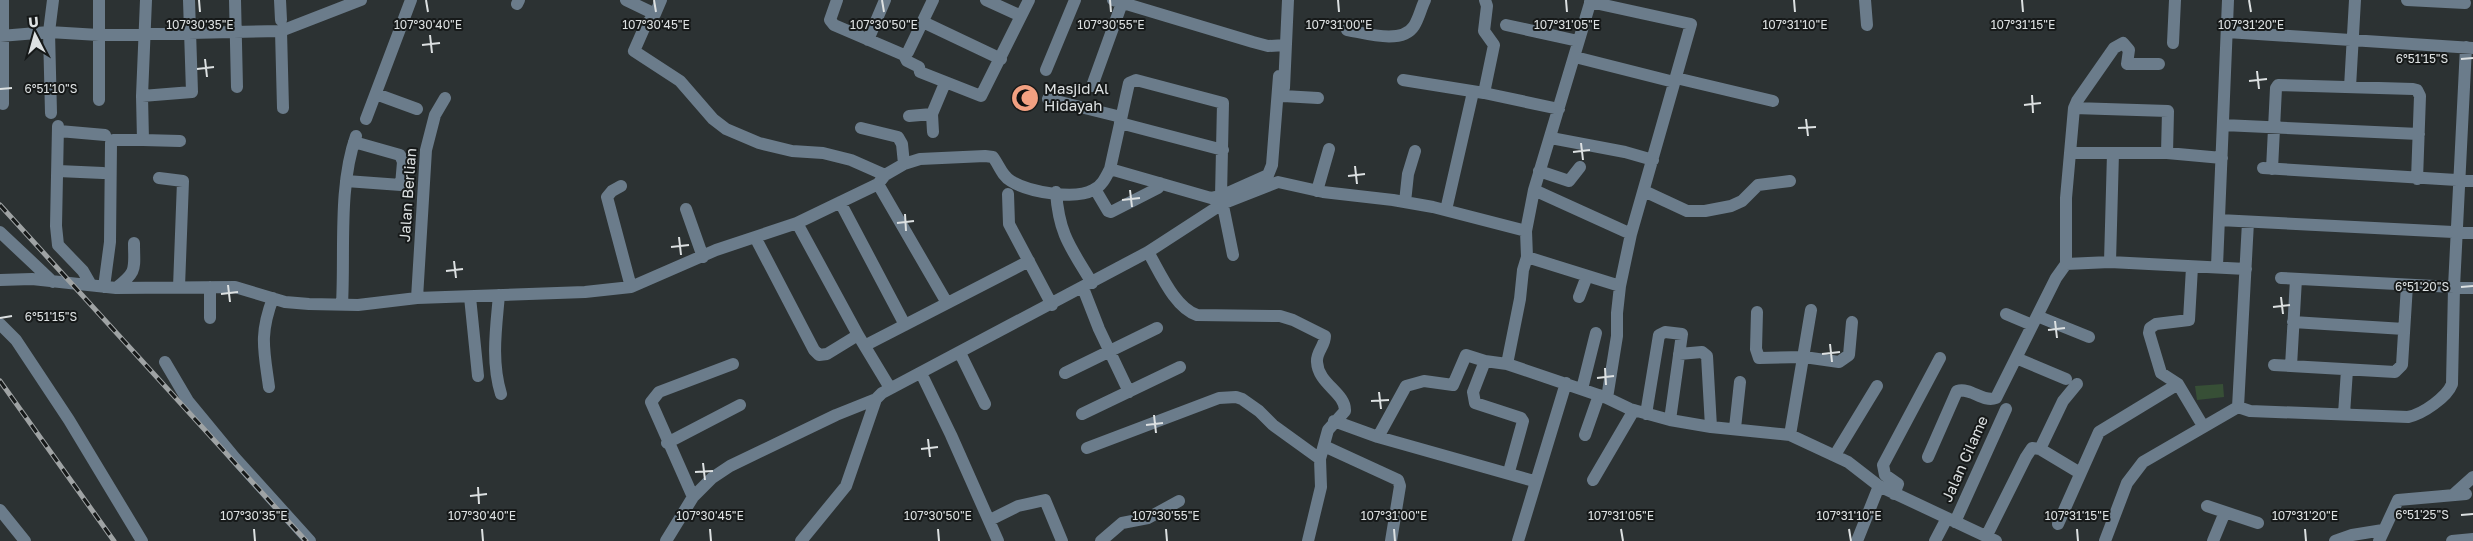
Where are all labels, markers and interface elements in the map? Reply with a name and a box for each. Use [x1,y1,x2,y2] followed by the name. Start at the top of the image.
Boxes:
[10,10,60,60] north arrow
[28,13,40,31] text: U
[166,17,234,32] text: 107°30'35"E
[394,17,462,32] text: 107°30'40"E
[622,17,690,32] text: 107°30'45"E
[850,17,918,32] text: 107°30'50"E
[1077,17,1145,32] text: 107°30'55"E
[1306,17,1372,32] text: 107°31'00"E
[1534,17,1600,32] text: 107°31'05"E
[1762,17,1828,32] text: 107°31'10"E
[1991,17,2055,32] text: 107°31'15"E
[2218,17,2284,32] text: 107°31'20"E
[2396,51,2449,66] text: 6°51'15"S
[1044,79,1109,114] place label: Masjid Al Hidayah
[25,81,78,96] text: 6°51'10"S
[1010,83,1040,113] mosque icon: Masjid Al Hidayah
[395,147,419,243] street label: Jalan Berlian
[2395,279,2449,294] text: 6°51'20"S
[25,309,78,324] text: 6°51'15"S
[1937,412,1991,505] street label: Jalan Cilame
[2395,507,2449,522] text: 6°51'25"S
[220,508,288,523] text: 107°30'35"E
[448,508,516,523] text: 107°30'40"E
[676,508,744,523] text: 107°30'45"E
[904,508,972,523] text: 107°30'50"E
[1132,508,1200,523] text: 107°30'55"E
[1361,508,1427,523] text: 107°31'00"E
[1588,508,1654,523] text: 107°31'05"E
[1816,508,1882,523] text: 107°31'10"E
[2045,508,2109,523] text: 107°31'15"E
[2272,508,2338,523] text: 107°31'20"E

